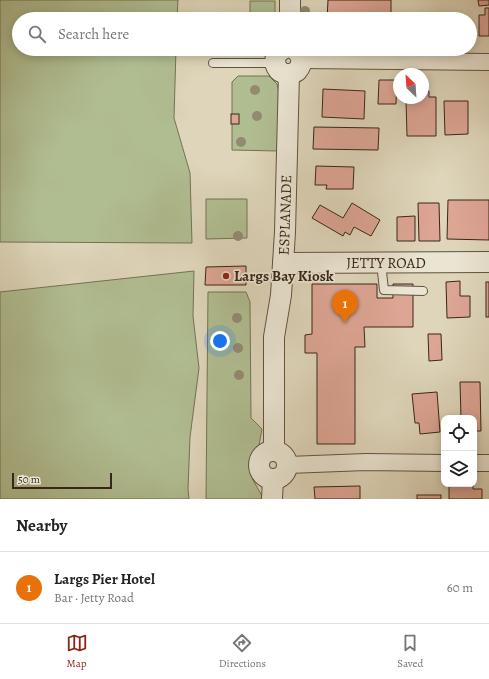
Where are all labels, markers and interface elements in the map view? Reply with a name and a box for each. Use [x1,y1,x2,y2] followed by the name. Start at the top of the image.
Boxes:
[12,12,477,56] search box
[26,23,48,45] icon: search
[58,24,129,44] text: Search here
[393,68,429,104] north arrow
[274,174,296,256] street label: ESPLANADE
[346,253,426,273] street label: JETTY ROAD
[234,266,334,286] place label: Largs Bay Kiosk
[221,271,231,281] marker: Largs Bay Kiosk
[332,290,358,323] pin: 1
[210,331,230,351] your location
[441,415,477,487] map controls
[441,415,477,451] button: locate
[441,451,477,487] button: layers
[12,471,112,490] scale bar
[18,472,40,487] text: 50 m
[16,514,67,537] text: Nearby
[54,569,155,589] text: Largs Pier Hotel
[27,579,31,596] text: 1
[447,579,473,596] text: 60 m
[54,589,134,606] text: Bar · Jetty Road
[66,632,88,671] tab: Map
[219,632,266,671] tab: Directions
[397,632,423,671] tab: Saved

